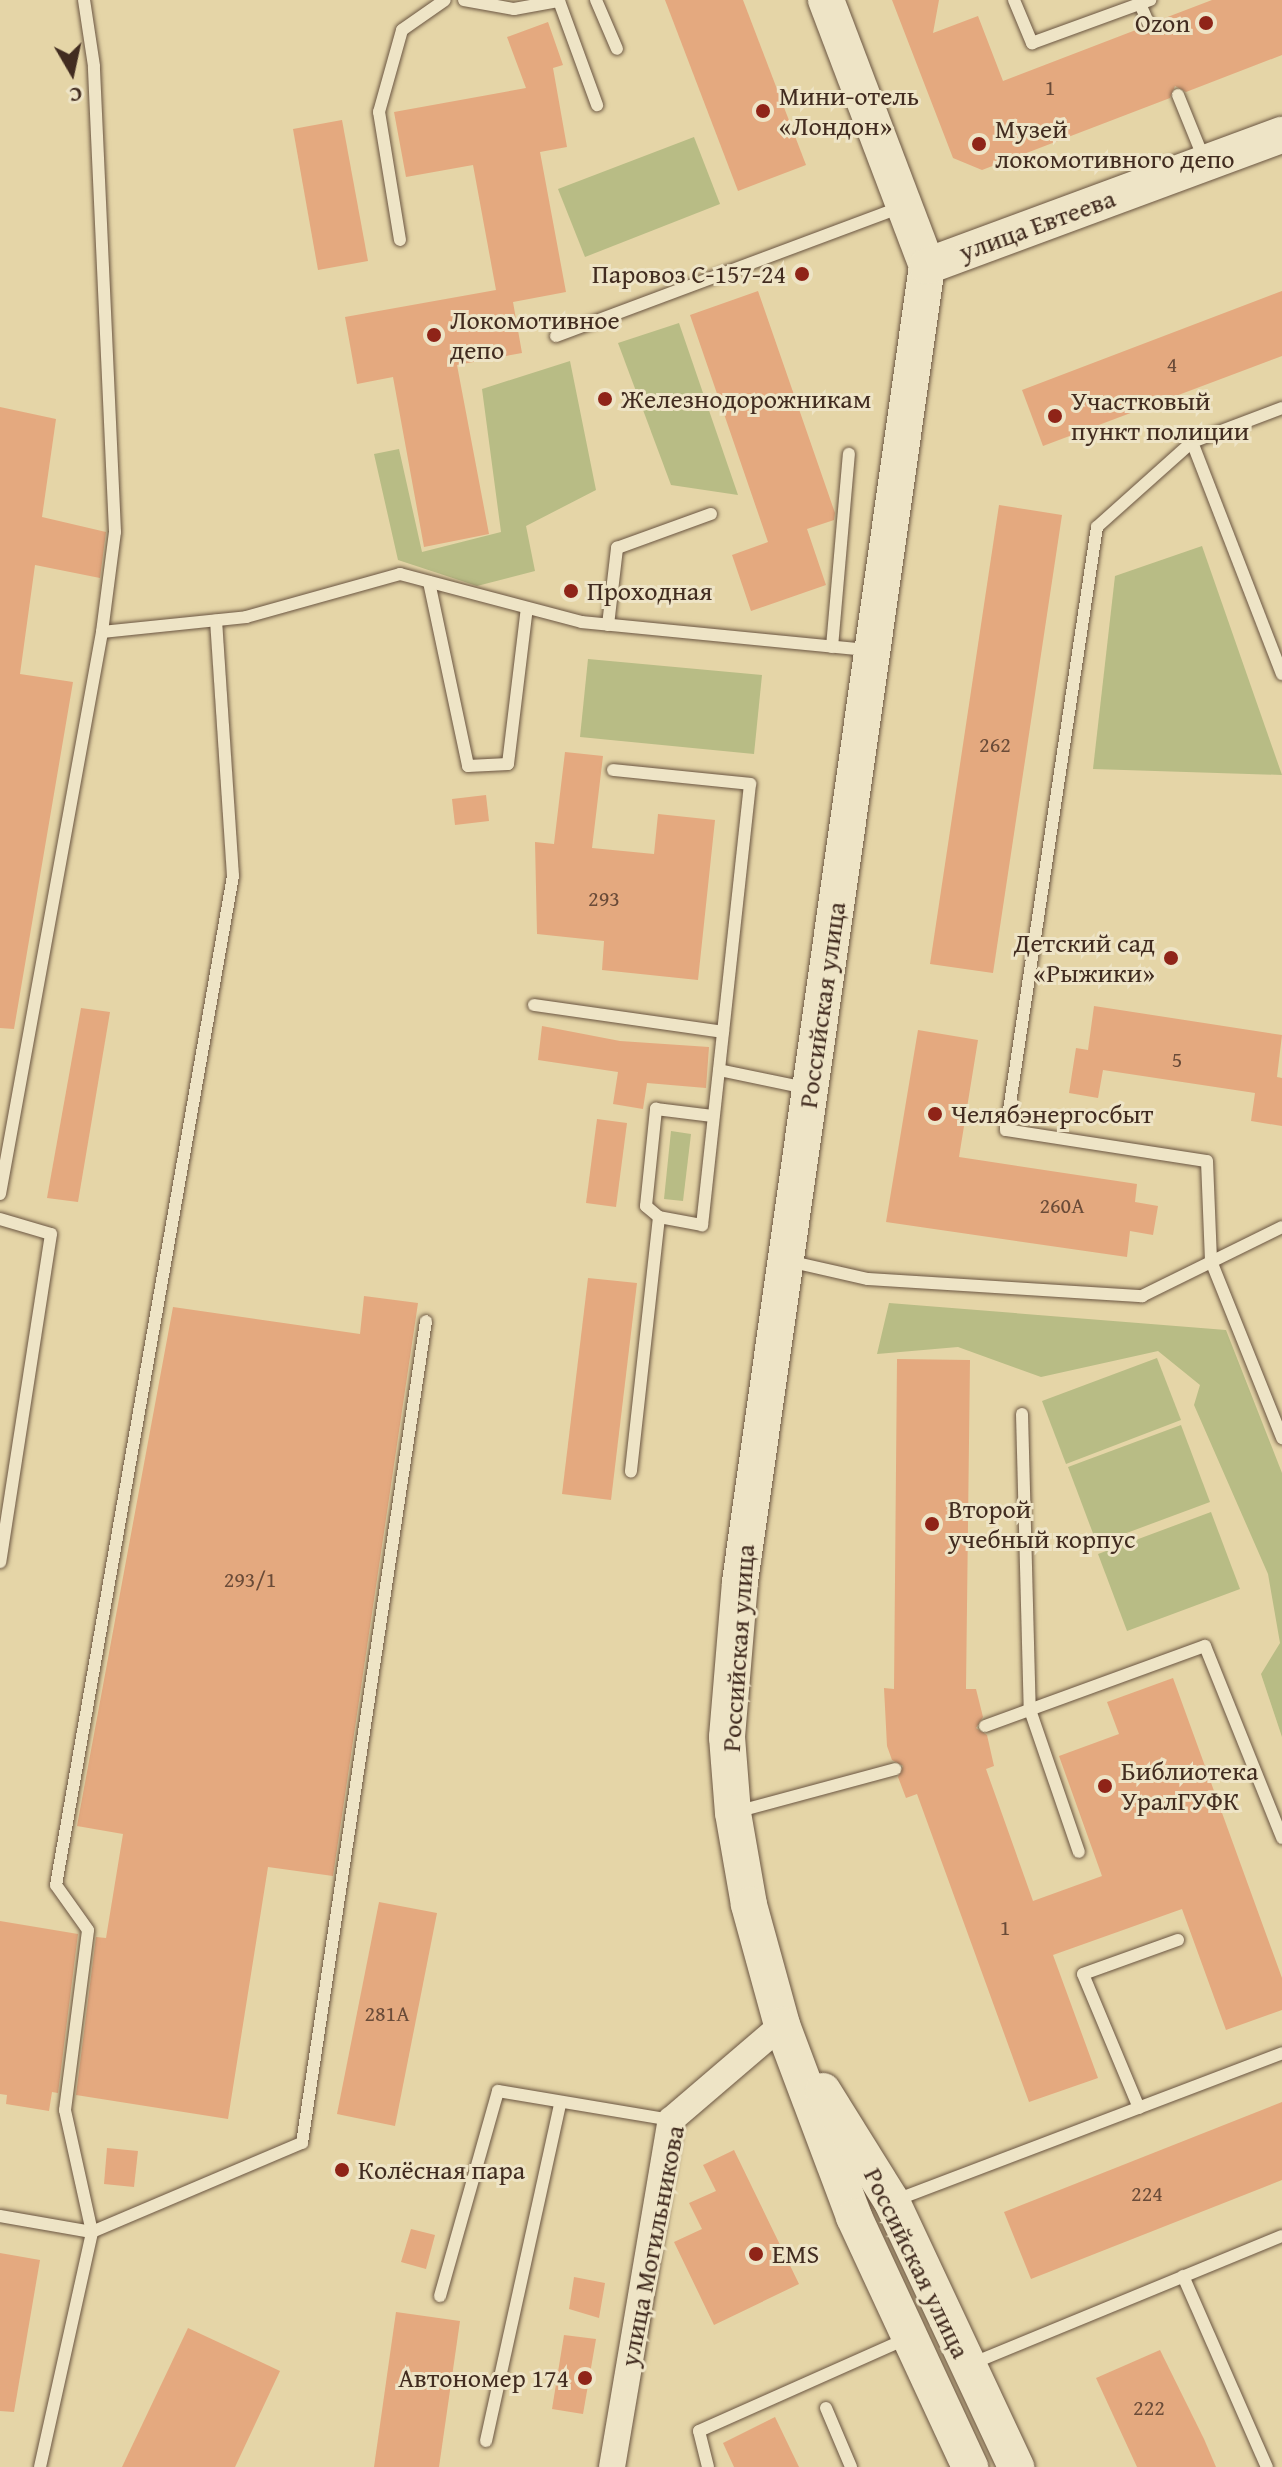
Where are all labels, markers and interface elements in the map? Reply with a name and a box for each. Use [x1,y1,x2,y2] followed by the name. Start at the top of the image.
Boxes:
[1135,7,1190,39] place label: Ozon
[1197,14,1215,32] marker: Ozon
[32,32,112,112] north arrow
[1045,75,1055,101] house number: 1
[67,79,84,112] text: С
[779,80,919,142] place label: Мини-отель «Лондон»
[754,102,772,120] marker: Мини-отель «Лондон»
[995,113,1235,174] place label: Музей локомотивного депо
[970,135,988,153] marker: Музей локомотивного депо
[955,182,1119,268] street label: улица Евтеева
[592,258,786,290] place label: Паровоз С-157-24
[793,265,811,283] marker: Паровоз С-157-24
[450,304,620,366] place label: Локомотивное депо
[425,326,443,344] marker: Локомотивное депо
[1167,352,1177,378] house number: 4
[621,383,871,415] place label: Железнодорожникам
[1071,385,1249,446] place label: Участковый пункт полиции
[596,390,614,408] marker: Железнодорожникам
[1046,407,1064,425] marker: Участковый пункт полиции
[587,575,712,607] place label: Проходная
[562,582,580,600] marker: Проходная
[979,732,1011,758] house number: 262
[588,886,620,912] house number: 293
[792,900,852,1110] street label: Российская улица
[1014,927,1155,988] place label: Детский сад «Рыжики»
[1162,949,1180,967] marker: Детский сад «Рыжики»
[1172,1047,1182,1073] house number: 5
[951,1098,1153,1130] place label: Челябэнергосбыт
[926,1105,944,1123] marker: Челябэнергосбыт
[1039,1193,1085,1219] house number: 260А
[948,1493,1135,1554] place label: Второй учебный корпус
[923,1515,941,1533] marker: Второй учебный корпус
[715,1543,761,1753] street label: Российская улица
[224,1567,276,1593] house number: 293/1
[1121,1755,1258,1816] place label: Библиотека УралГУФК
[1096,1777,1114,1795] marker: Библиотека УралГУФК
[1000,1915,1010,1941] house number: 1
[364,2001,410,2027] house number: 281А
[613,2123,691,2369] street label: улица Могильникова
[358,2154,525,2186] place label: Колёсная пара
[333,2161,351,2179] marker: Колёсная пара
[857,2163,977,2363] street label: Российская улица
[1131,2181,1163,2207] house number: 224
[772,2238,819,2270] place label: EMS
[747,2245,765,2263] marker: EMS
[398,2362,569,2394] place label: Автономер 174
[576,2369,594,2387] marker: Автономер 174
[1133,2395,1165,2421] house number: 222

